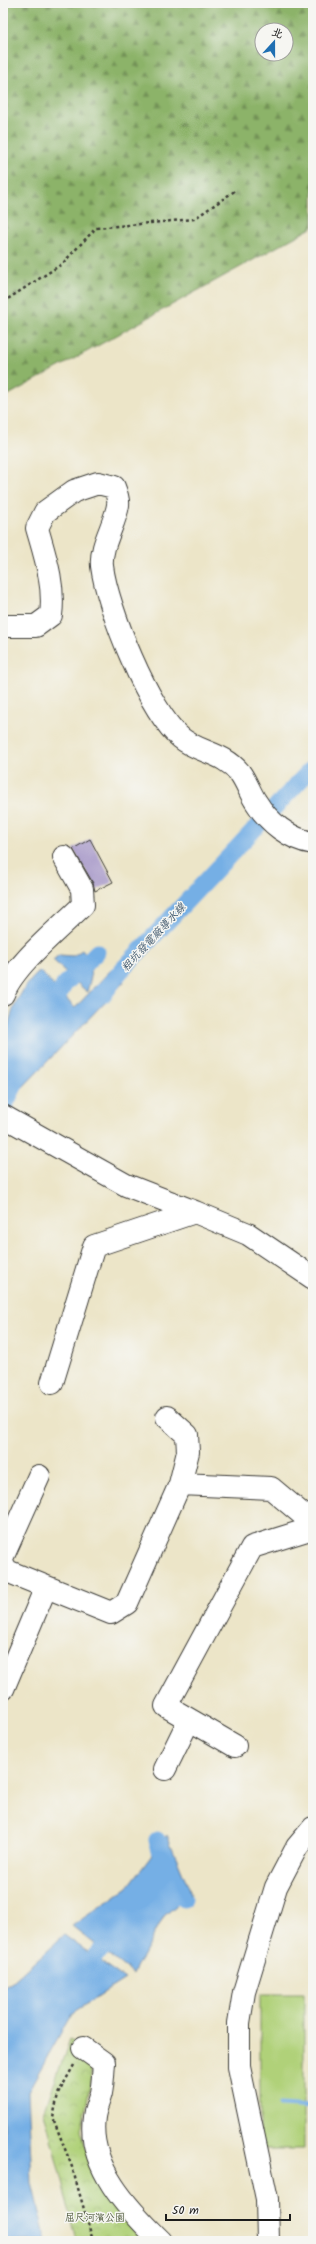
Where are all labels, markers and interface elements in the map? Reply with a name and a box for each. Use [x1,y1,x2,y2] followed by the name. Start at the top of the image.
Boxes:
[254,22,294,62] north arrow
[269,23,286,44] text: 北
[117,899,191,976] water label: 粗坑發電廠導水線
[166,2196,290,2222] scale bar
[172,2201,199,2220] text: 50 m
[65,2210,125,2226] park label: 屈尺河濱公園

